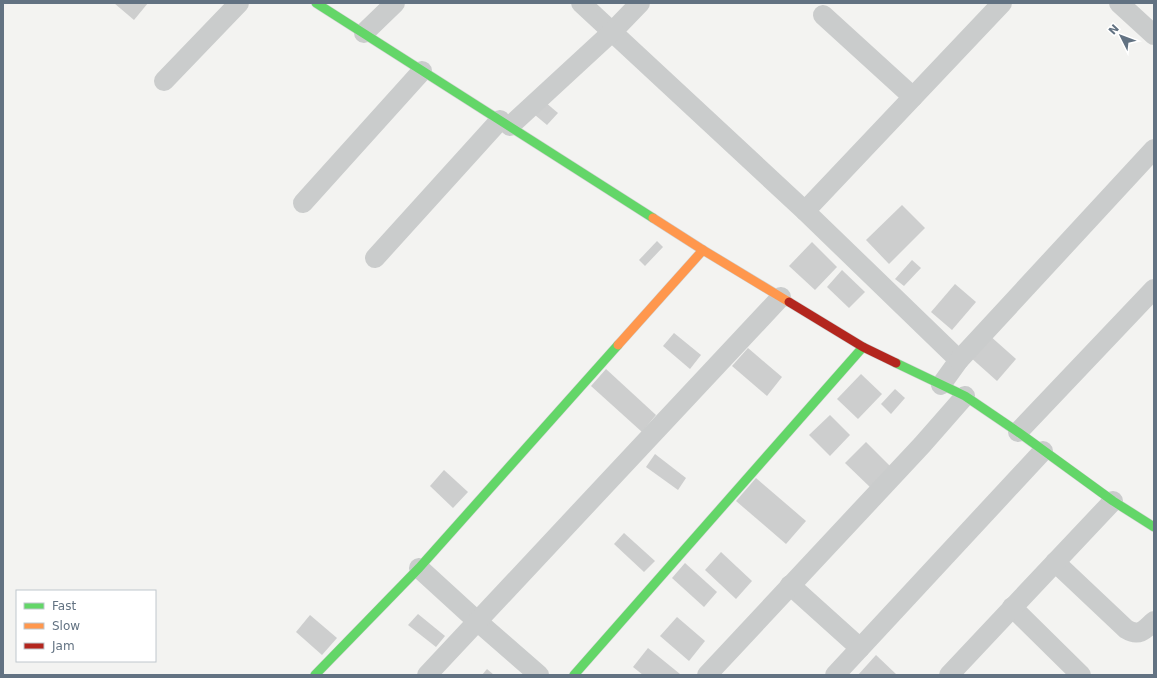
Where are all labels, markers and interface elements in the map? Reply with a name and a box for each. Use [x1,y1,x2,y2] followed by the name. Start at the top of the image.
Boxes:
[1101,16,1141,56] north arrow
[1106,22,1122,37] text: N
[16,590,156,662] legend
[52,599,76,613] text: Fast
[52,619,80,633] text: Slow
[51,639,75,653] text: Jam

